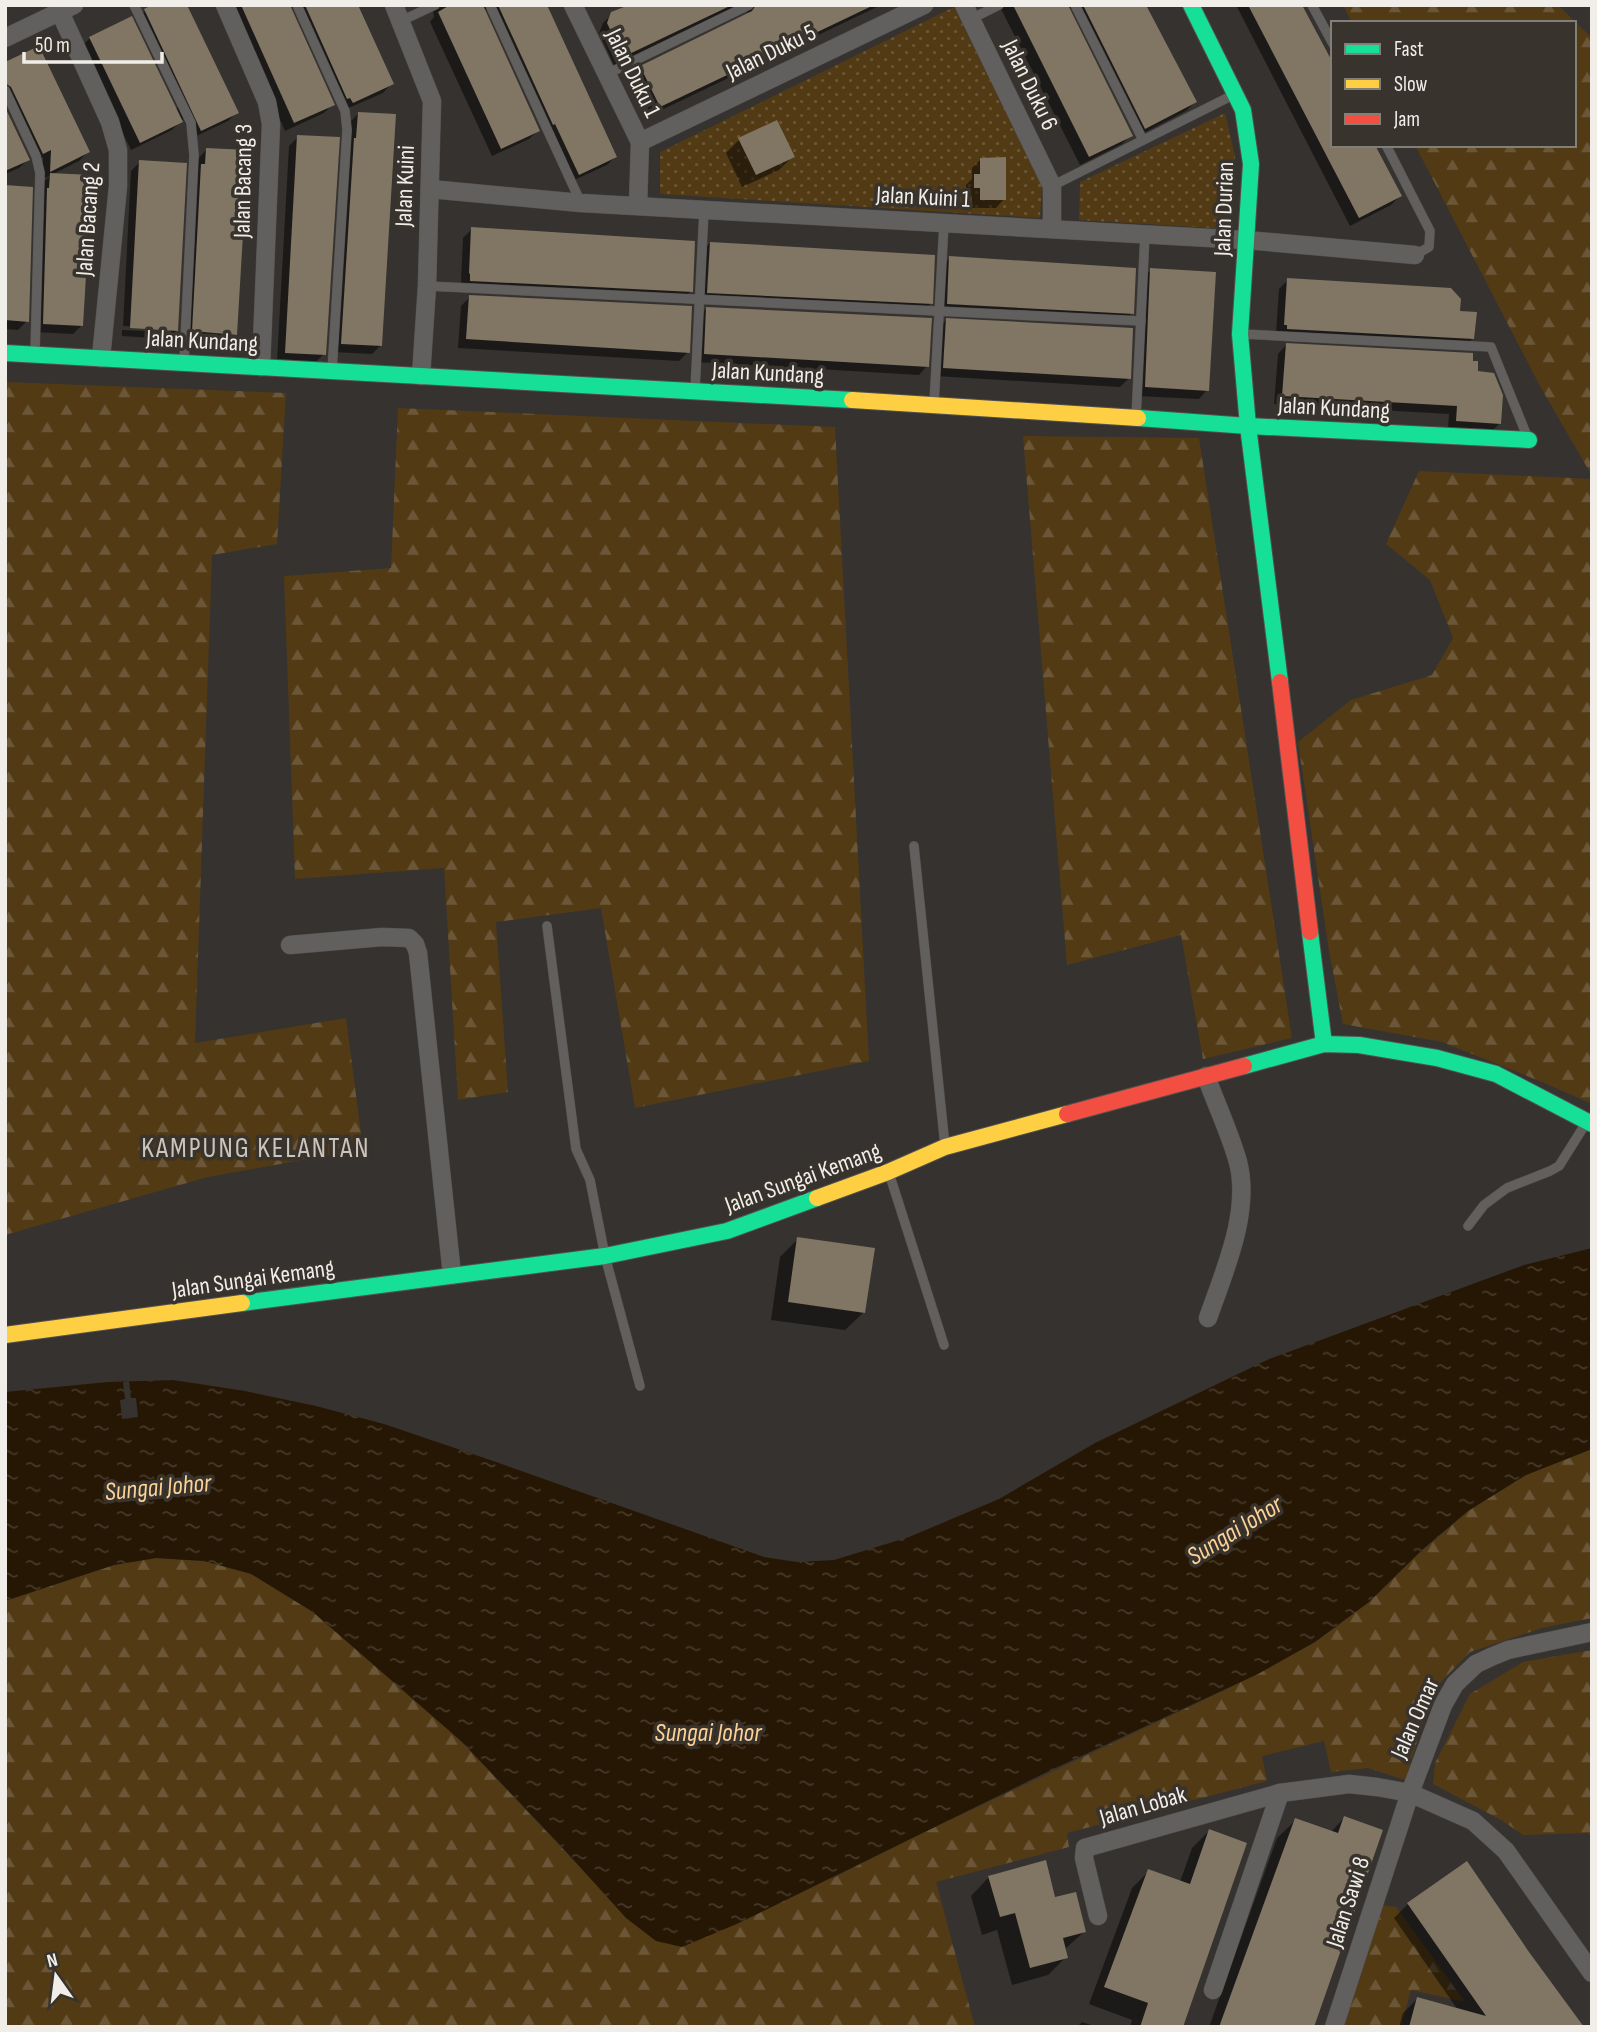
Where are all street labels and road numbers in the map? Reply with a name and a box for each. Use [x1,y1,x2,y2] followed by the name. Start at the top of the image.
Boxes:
[720,18,821,87] street label: Jalan Duku 5
[599,23,667,123] street label: Jalan Duku 1
[995,34,1064,135] street label: Jalan Duku 6
[227,124,258,239] street label: Jalan Bacang 3
[389,145,421,228] street label: Jalan Kuini
[69,161,106,278] street label: Jalan Bacang 2
[1208,161,1240,258] street label: Jalan Durian
[874,180,971,214] street label: Jalan Kuini 1
[144,324,259,358] street label: Jalan Kundang
[710,356,825,390] street label: Jalan Kundang
[1276,391,1391,425] street label: Jalan Kundang
[720,1136,885,1220] street label: Jalan Sungai Kemang
[169,1253,336,1305] street label: Jalan Sungai Kemang
[1384,1673,1446,1764] street label: Jalan Omar
[1095,1780,1190,1832] street label: Jalan Lobak
[1319,1853,1376,1952] street label: Jalan Sawi 8

